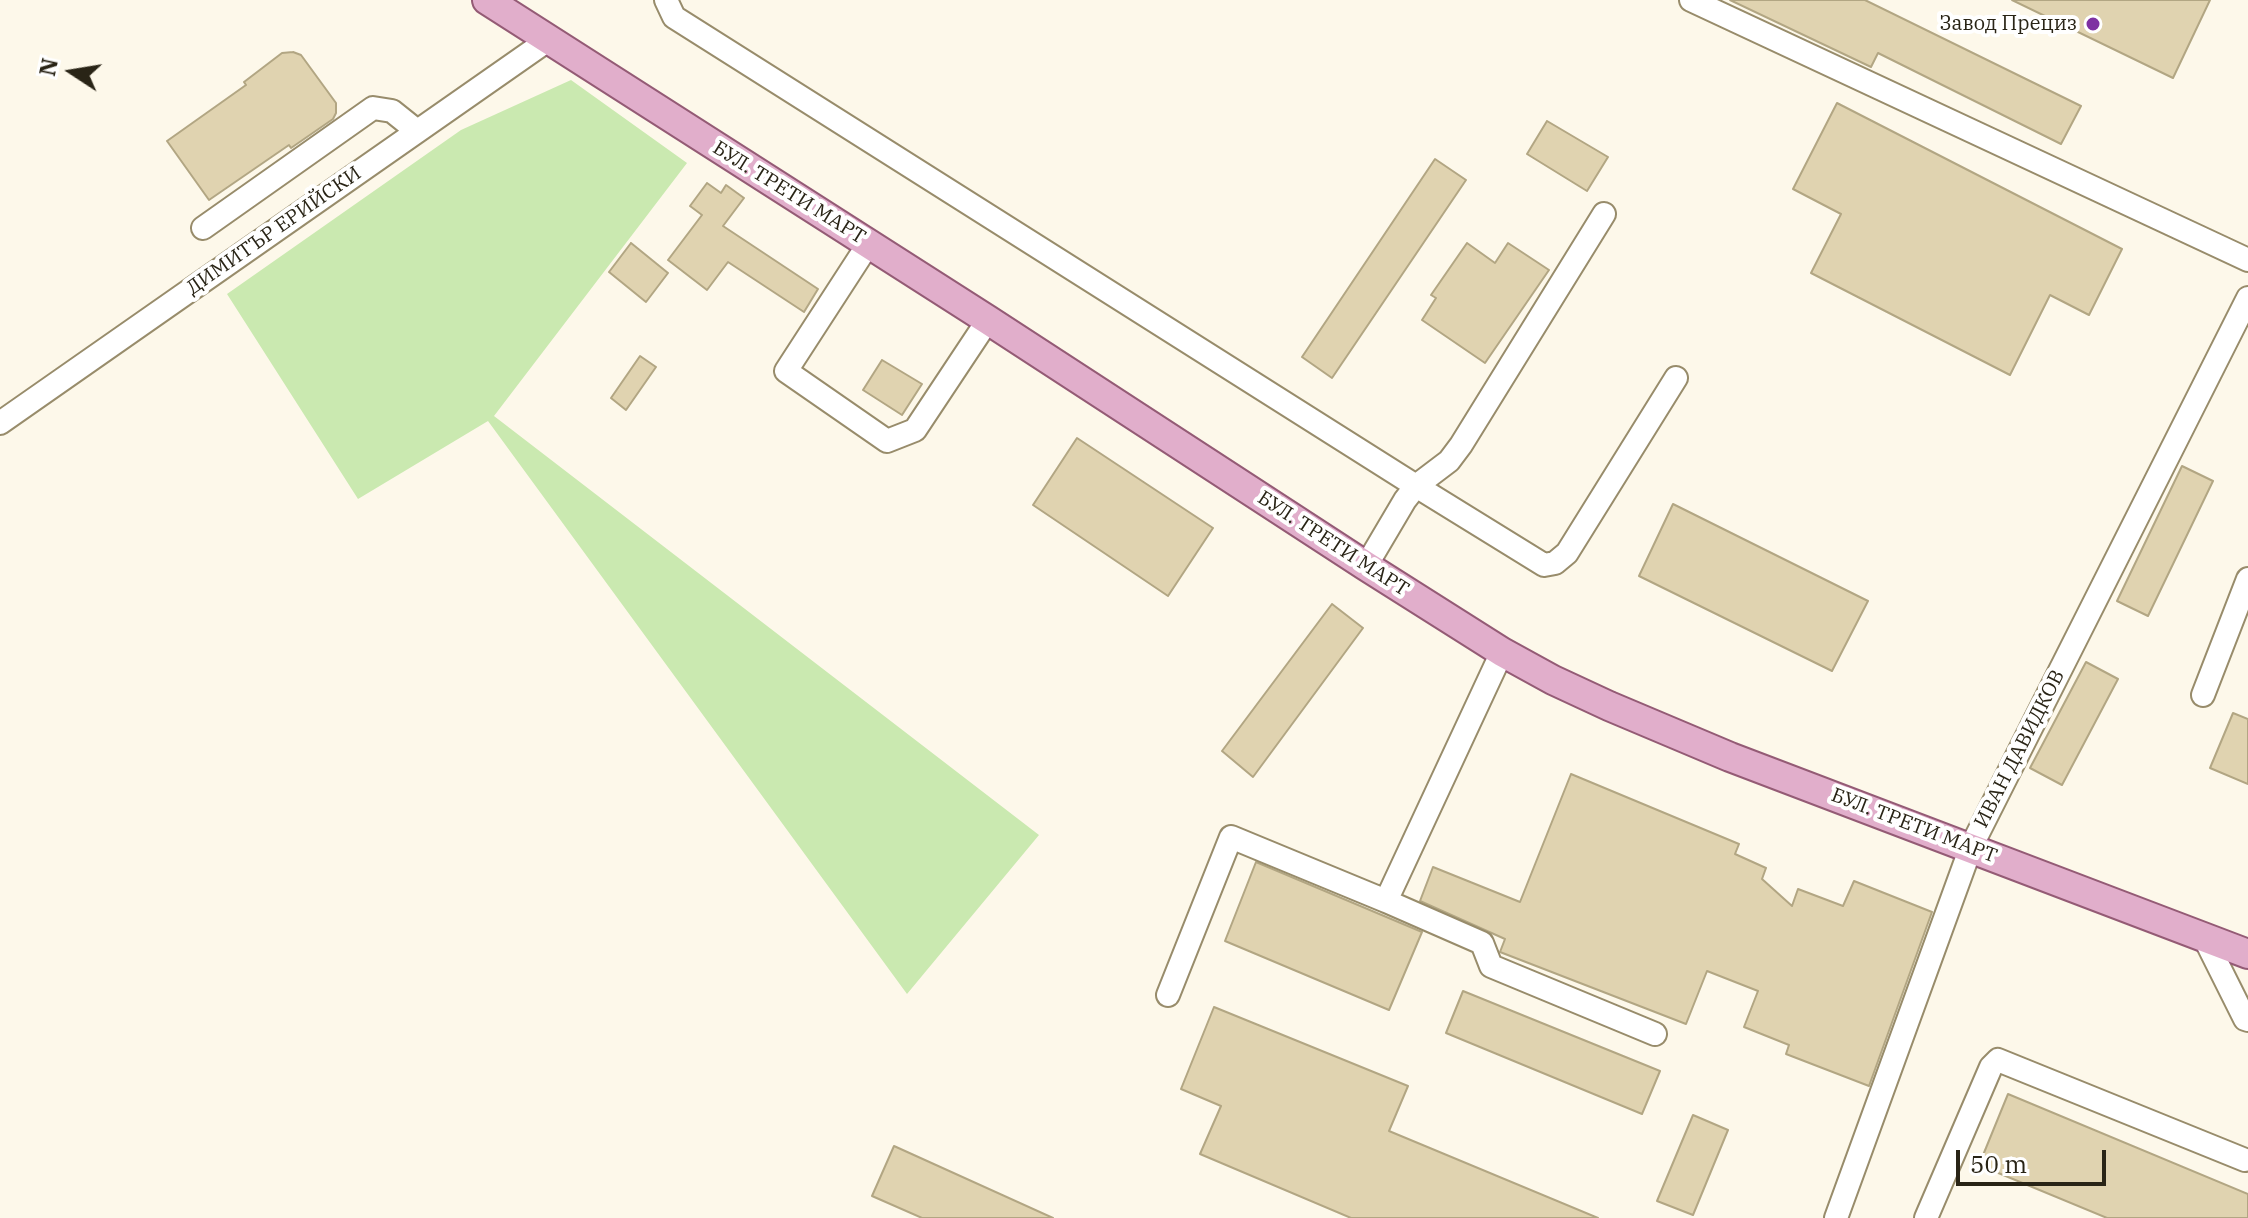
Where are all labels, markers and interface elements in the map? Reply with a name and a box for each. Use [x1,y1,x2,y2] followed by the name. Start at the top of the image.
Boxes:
[1939,12,2077,36] place label: Завод Прециз
[2084,15,2102,33] marker: Завод Прециз
[32,32,112,112] north arrow
[32,55,64,78] text: N
[708,136,870,250] street label: БУЛ. ТРЕТИ МАРТ
[182,162,366,300] street label: ДИМИТЪР ЕРИЙСКИ
[1253,486,1413,602] street label: БУЛ. ТРЕТИ МАРТ
[1970,666,2070,832] street label: ИВАН ДАВИДКОВ
[1828,783,2000,869] street label: БУЛ. ТРЕТИ МАРТ
[1960,1134,2110,1184] scale bar
[1970,1148,2027,1180] text: 50 m

